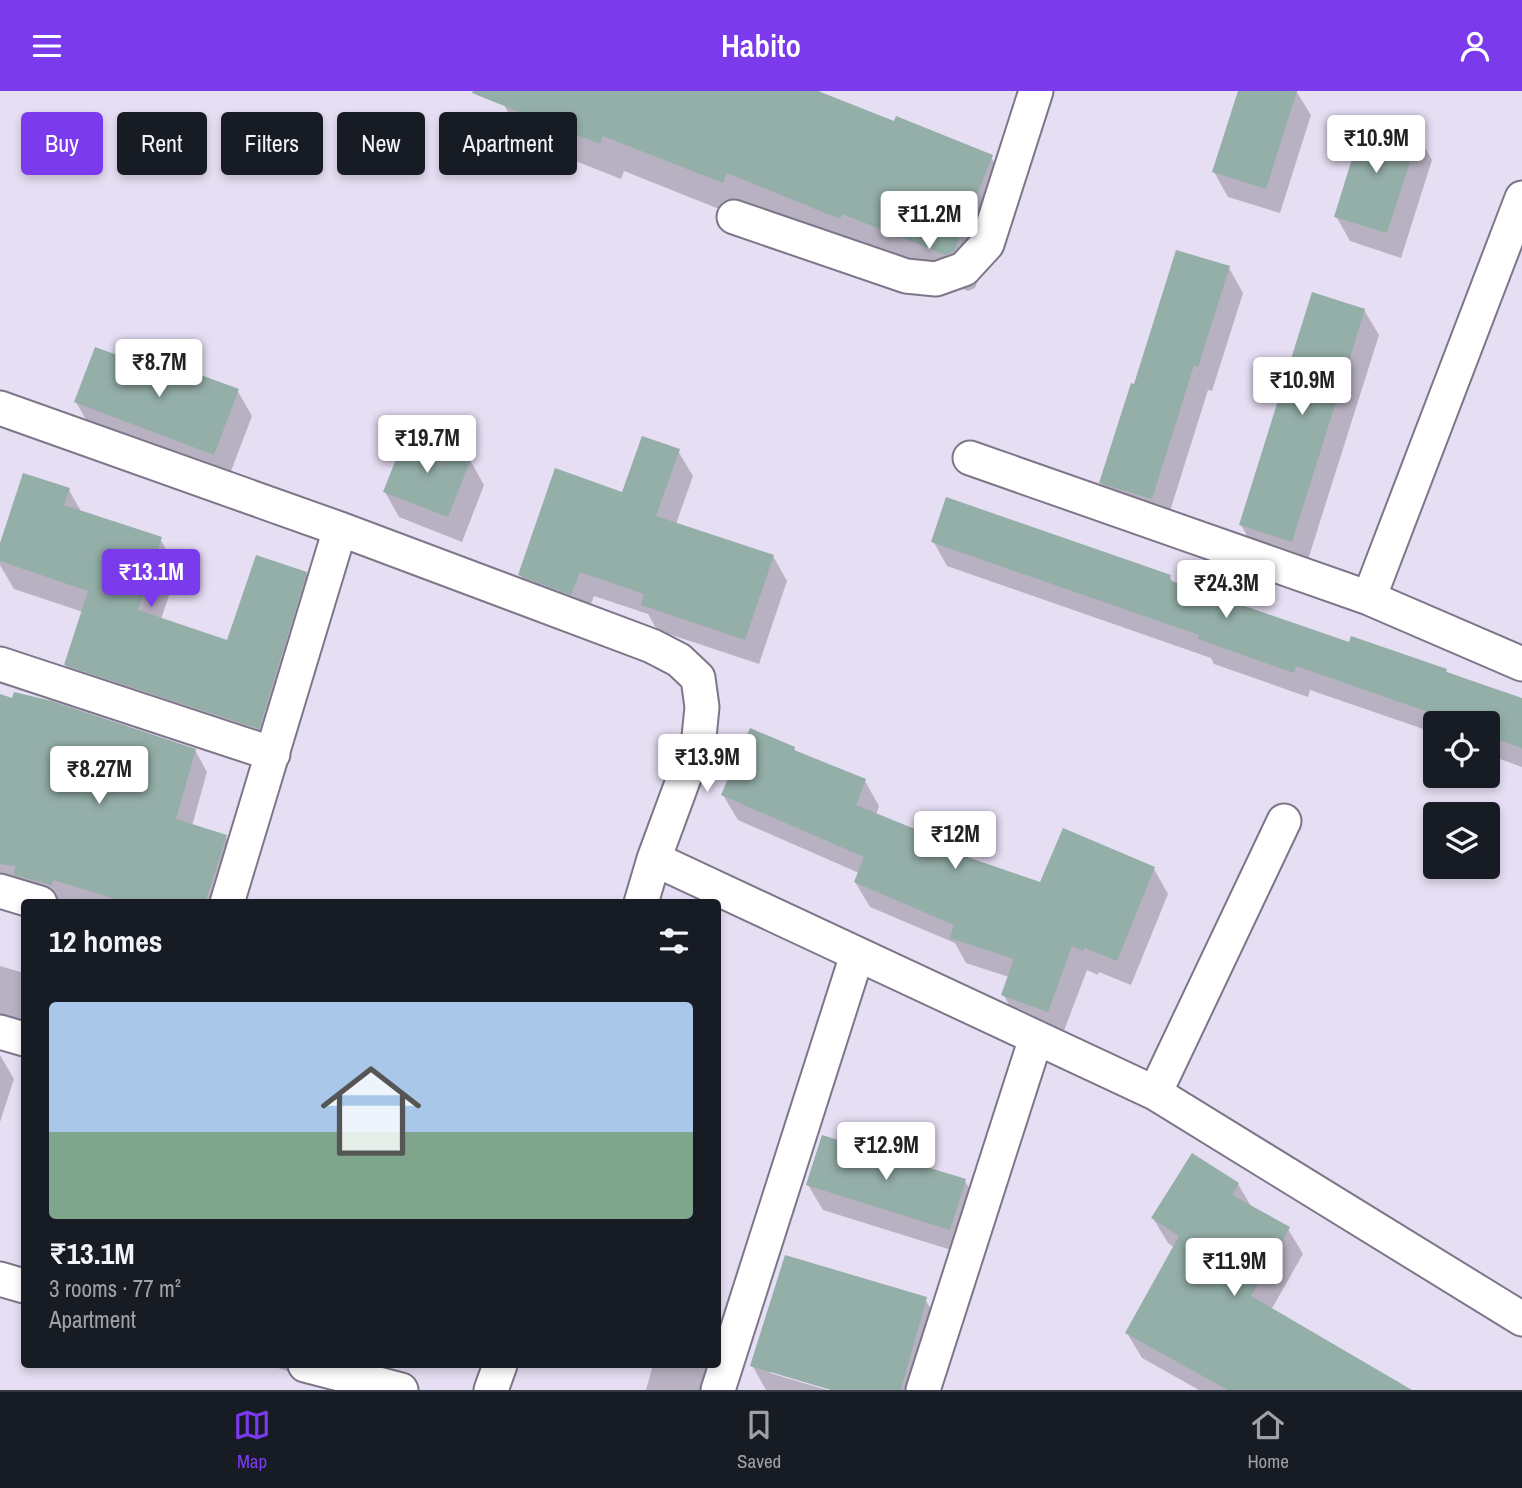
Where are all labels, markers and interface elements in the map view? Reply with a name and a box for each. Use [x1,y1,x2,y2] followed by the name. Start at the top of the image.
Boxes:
[721,24,801,67] text: Habito
[28,27,66,65] icon: menu
[1456,27,1494,65] icon: person
[21,112,103,175] chip: Buy
[117,112,207,175] chip: Rent
[221,112,323,175] chip: Filters
[337,112,425,175] chip: New
[439,112,577,175] chip: Apartment
[1319,115,1433,175] pin: ₹10.9M
[1343,122,1409,153] text: ₹10.9M
[872,191,986,251] pin: ₹11.2M
[897,198,961,229] text: ₹11.2M
[110,339,208,399] pin: ₹8.7M
[131,346,187,377] text: ₹8.7M
[1245,357,1359,417] pin: ₹10.9M
[1269,364,1335,395] text: ₹10.9M
[370,415,484,475] pin: ₹19.7M
[394,422,460,453] text: ₹19.7M
[94,549,208,609] pin: ₹13.1M
[118,556,184,587] text: ₹13.1M
[1169,561,1283,620] pin: ₹24.3M
[1193,567,1259,598] text: ₹24.3M
[1423,711,1500,879] map controls
[1423,711,1500,788] button: locate
[650,735,764,794] pin: ₹13.9M
[674,741,740,772] text: ₹13.9M
[42,747,156,806] pin: ₹8.27M
[66,753,132,784] text: ₹8.27M
[1423,802,1500,879] button: layers
[914,811,996,871] pin: ₹12M
[930,818,980,849] text: ₹12M
[49,921,163,961] text: 12 homes
[655,922,693,960] icon: filters
[308,1048,434,1174] icon: home
[829,1123,943,1182] pin: ₹12.9M
[853,1129,919,1160] text: ₹12.9M
[49,1233,135,1273] text: ₹13.1M
[1177,1239,1291,1298] pin: ₹11.9M
[1202,1245,1266,1276] text: ₹11.9M
[49,1273,181,1304] text: 3 rooms · 77 m²
[49,1304,136,1335] text: Apartment
[233,1406,271,1474] tab: Map
[737,1406,781,1474] tab: Saved
[1247,1406,1289,1474] tab: Home

